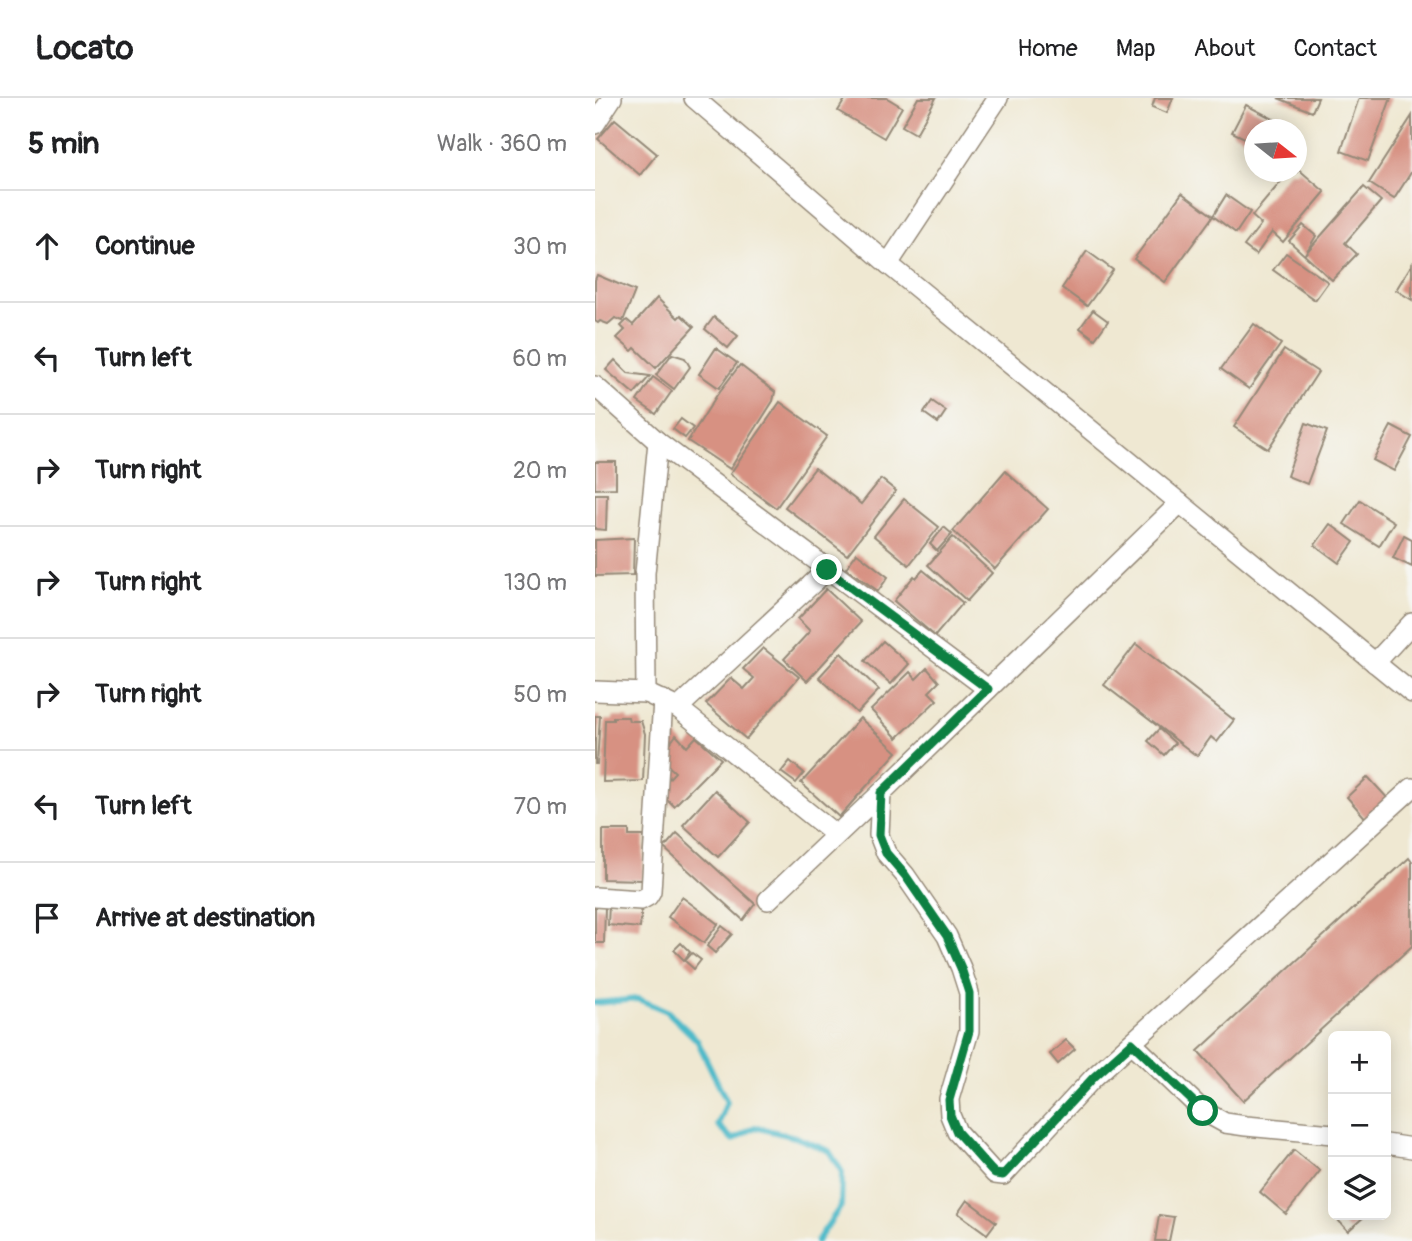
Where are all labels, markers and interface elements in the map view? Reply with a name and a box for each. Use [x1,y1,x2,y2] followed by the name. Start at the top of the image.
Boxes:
[35,28,133,69] text: Locato
[1017,34,1078,63] text: Home
[1116,34,1156,63] text: Map
[1194,34,1256,63] text: About
[1294,34,1377,63] text: Contact
[1244,119,1307,182] north arrow
[28,125,99,162] text: 5 min
[437,129,567,158] text: Walk · 360 m
[28,227,66,265] icon: ahead
[95,230,195,262] text: Continue
[513,232,567,261] text: 30 m
[28,339,66,377] icon: left
[95,342,191,374] text: Turn left
[512,344,567,373] text: 60 m
[28,451,66,489] icon: right
[95,454,201,486] text: Turn right
[513,456,567,485] text: 20 m
[811,554,842,585] route end
[28,563,66,601] icon: right
[95,566,201,598] text: Turn right
[504,568,567,597] text: 130 m
[28,675,66,713] icon: right
[95,678,201,710] text: Turn right
[513,680,567,709] text: 50 m
[28,787,66,825] icon: left
[95,790,191,822] text: Turn left
[514,792,567,821] text: 70 m
[28,899,66,937] icon: arrive
[95,902,315,934] text: Arrive at destination
[1328,1031,1391,1220] map controls
[1328,1031,1391,1094] button: +
[1328,1094,1391,1157] button: −
[1187,1095,1218,1126] route start
[1328,1157,1391,1220] button: layers

